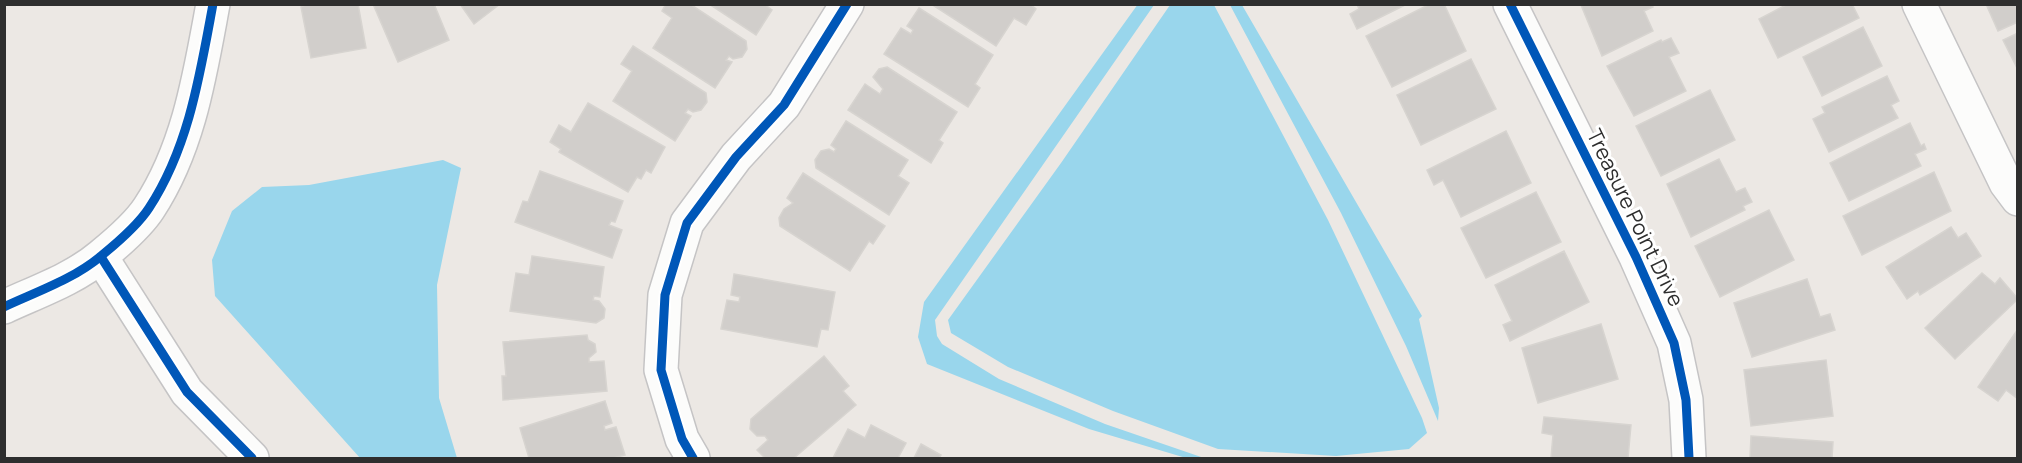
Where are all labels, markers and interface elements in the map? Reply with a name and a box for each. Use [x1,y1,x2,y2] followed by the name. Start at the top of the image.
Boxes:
[1581,124,1691,311] street label: Treasure Point Drive

